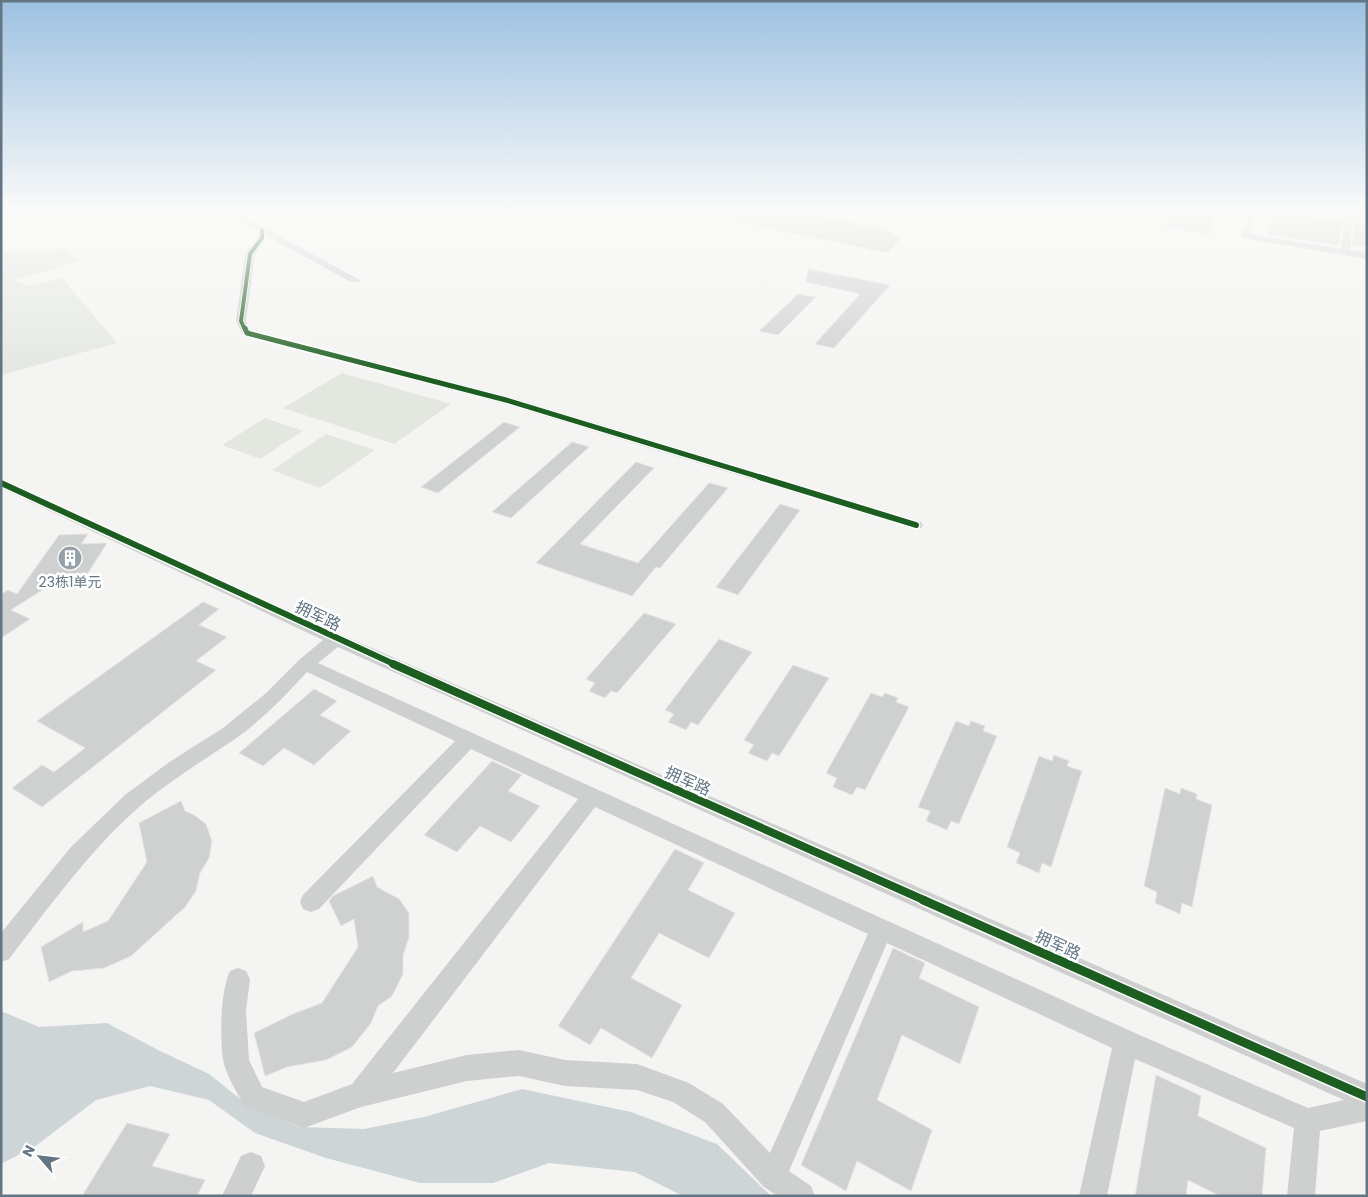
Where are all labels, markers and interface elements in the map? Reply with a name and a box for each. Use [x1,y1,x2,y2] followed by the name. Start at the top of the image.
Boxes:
[57,545,83,571] building icon: 23栋1单元
[39,572,101,592] place label: 23栋1单元
[291,595,345,637] street label: 拥军路
[661,761,715,801] street label: 拥军路
[1031,925,1085,965] street label: 拥军路
[15,1132,65,1182] north arrow
[17,1142,40,1160] text: N

